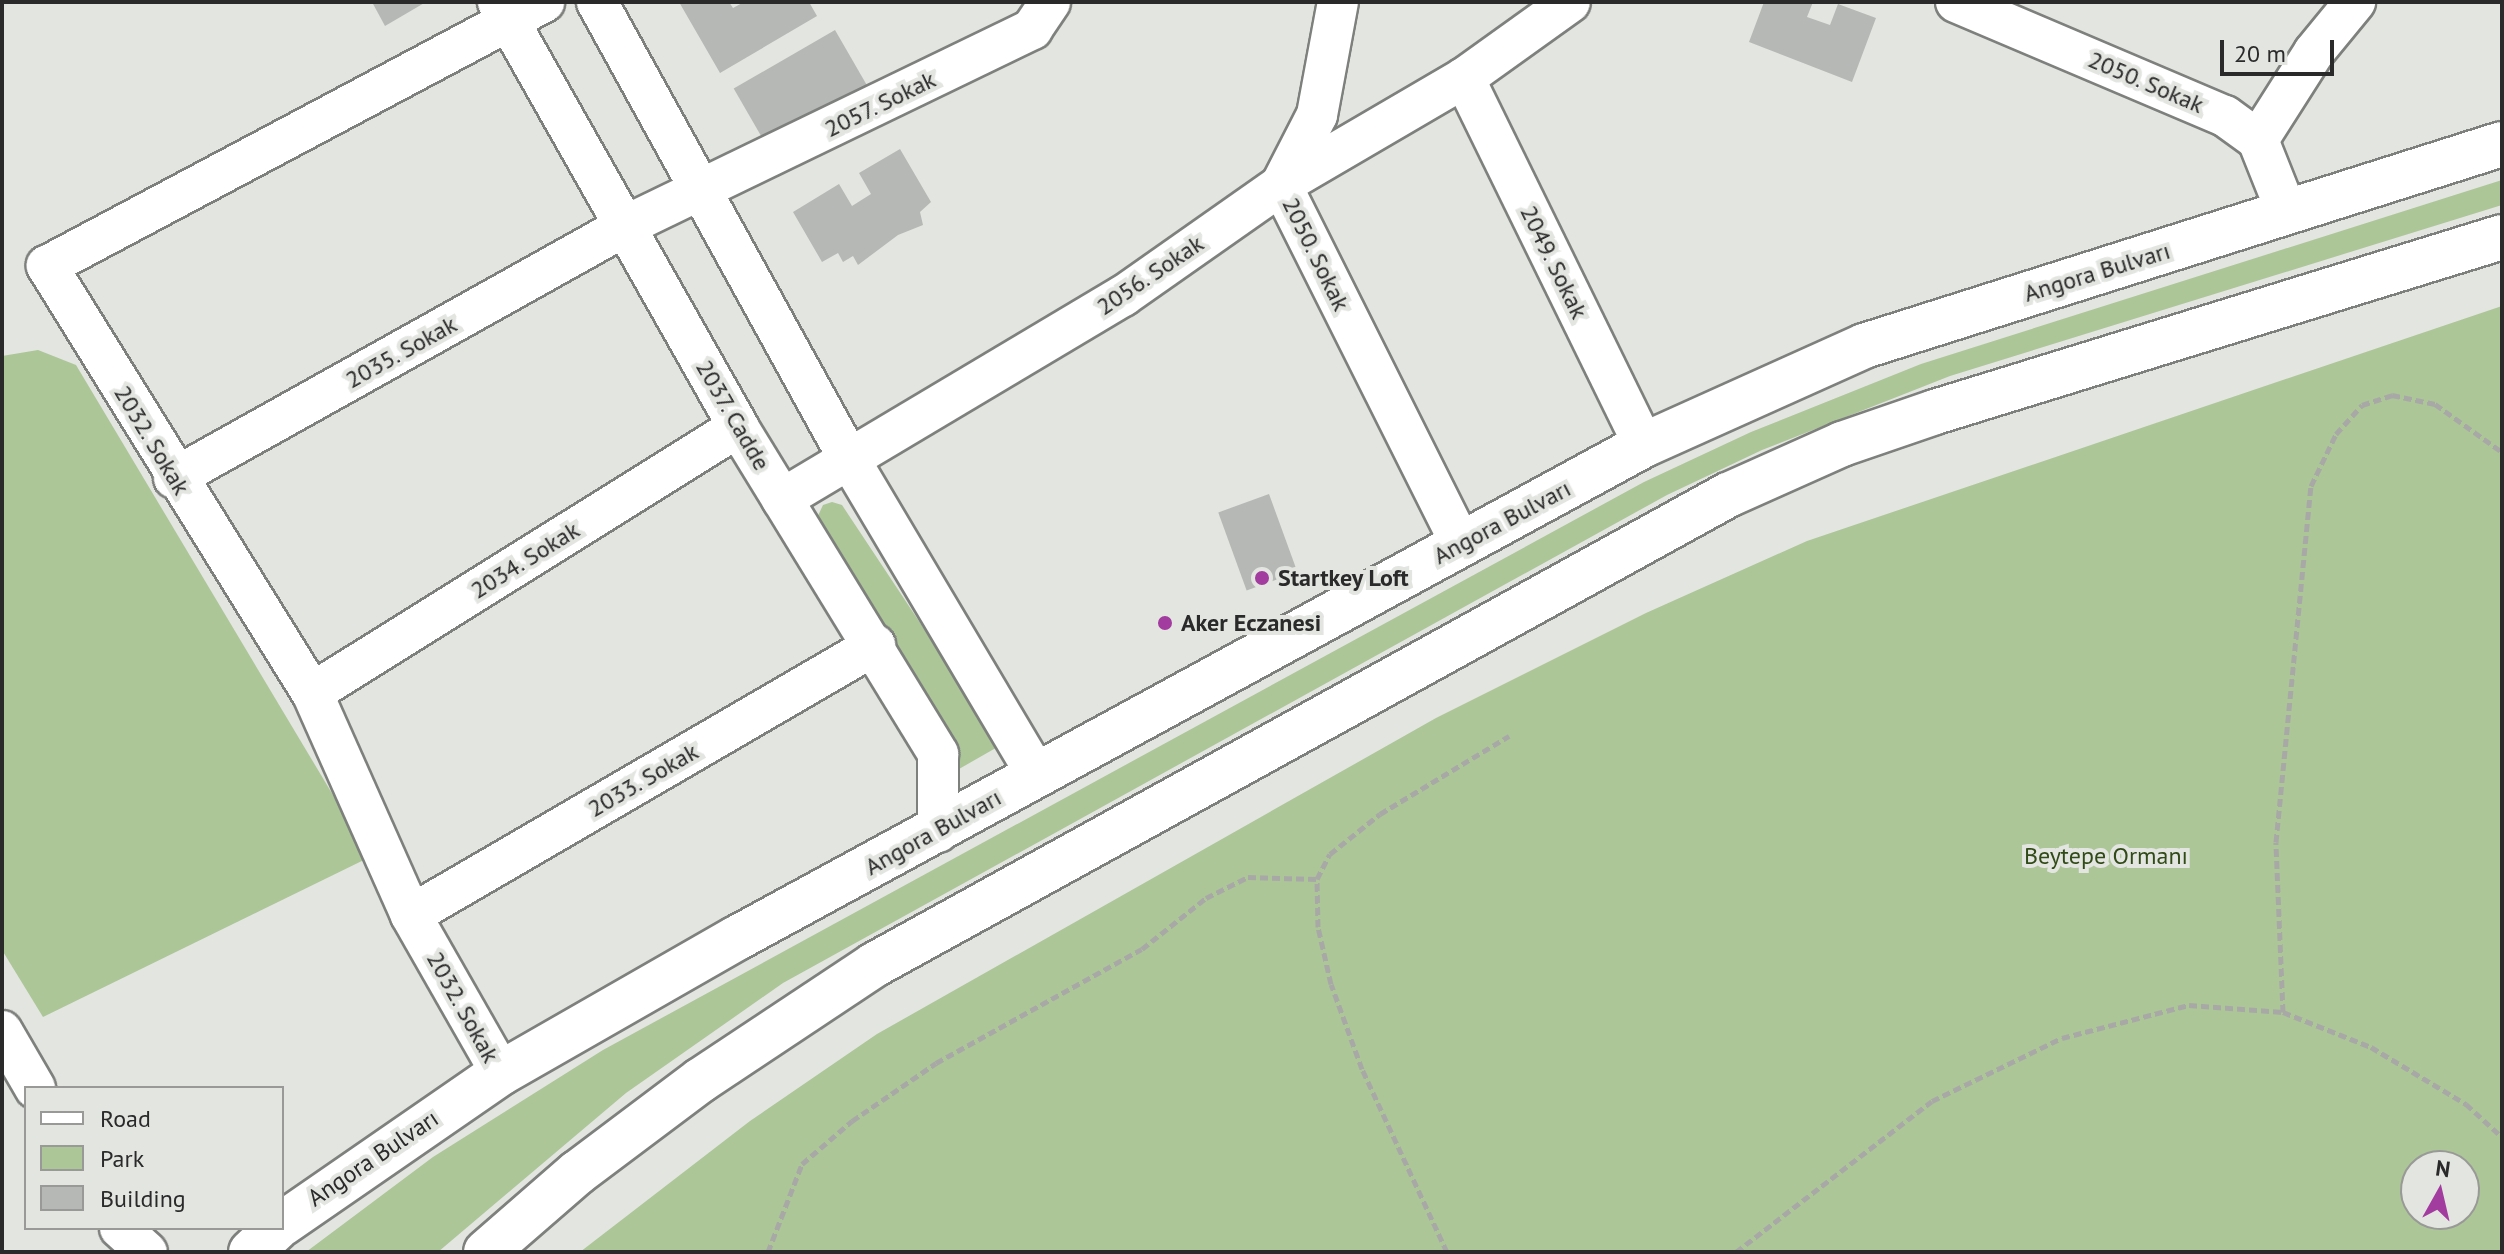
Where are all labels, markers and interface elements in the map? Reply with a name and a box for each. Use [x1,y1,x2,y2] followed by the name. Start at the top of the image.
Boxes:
[2224,24,2338,74] scale bar
[2234,38,2286,69] text: 20 m
[2083,44,2209,120] street label: 2050. Sokak
[819,64,941,144] street label: 2057. Sokak
[1276,192,1356,316] street label: 2050. Sokak
[1514,200,1594,324] street label: 2049. Sokak
[1090,228,1210,322] street label: 2056. Sokak
[2020,236,2174,308] street label: Angora Bulvarı
[340,309,462,395] street label: 2035. Sokak
[689,354,777,476] street label: 2037. Cadde
[108,379,196,501] street label: 2032. Sokak
[1428,474,1576,570] street label: Angora Bulvarı
[465,515,585,605] street label: 2034. Sokak
[1278,564,1409,592] place label: Startkey Loft
[1253,569,1271,587] marker: Startkey Loft
[1181,609,1321,637] place label: Aker Eczanesi
[1156,614,1174,632] marker: Aker Eczanesi
[582,736,704,824] street label: 2033. Sokak
[860,783,1006,881] street label: Angora Bulvarı
[2024,842,2188,870] park label: Beytepe Ormanı
[420,946,506,1068] street label: 2032. Sokak
[24,1086,284,1230] legend
[100,1103,151,1134] text: Road
[302,1104,444,1212] street label: Angora Bulvarı
[100,1143,144,1174] text: Park
[2400,1150,2480,1230] north arrow
[2434,1153,2452,1183] text: N
[100,1183,186,1214] text: Building

